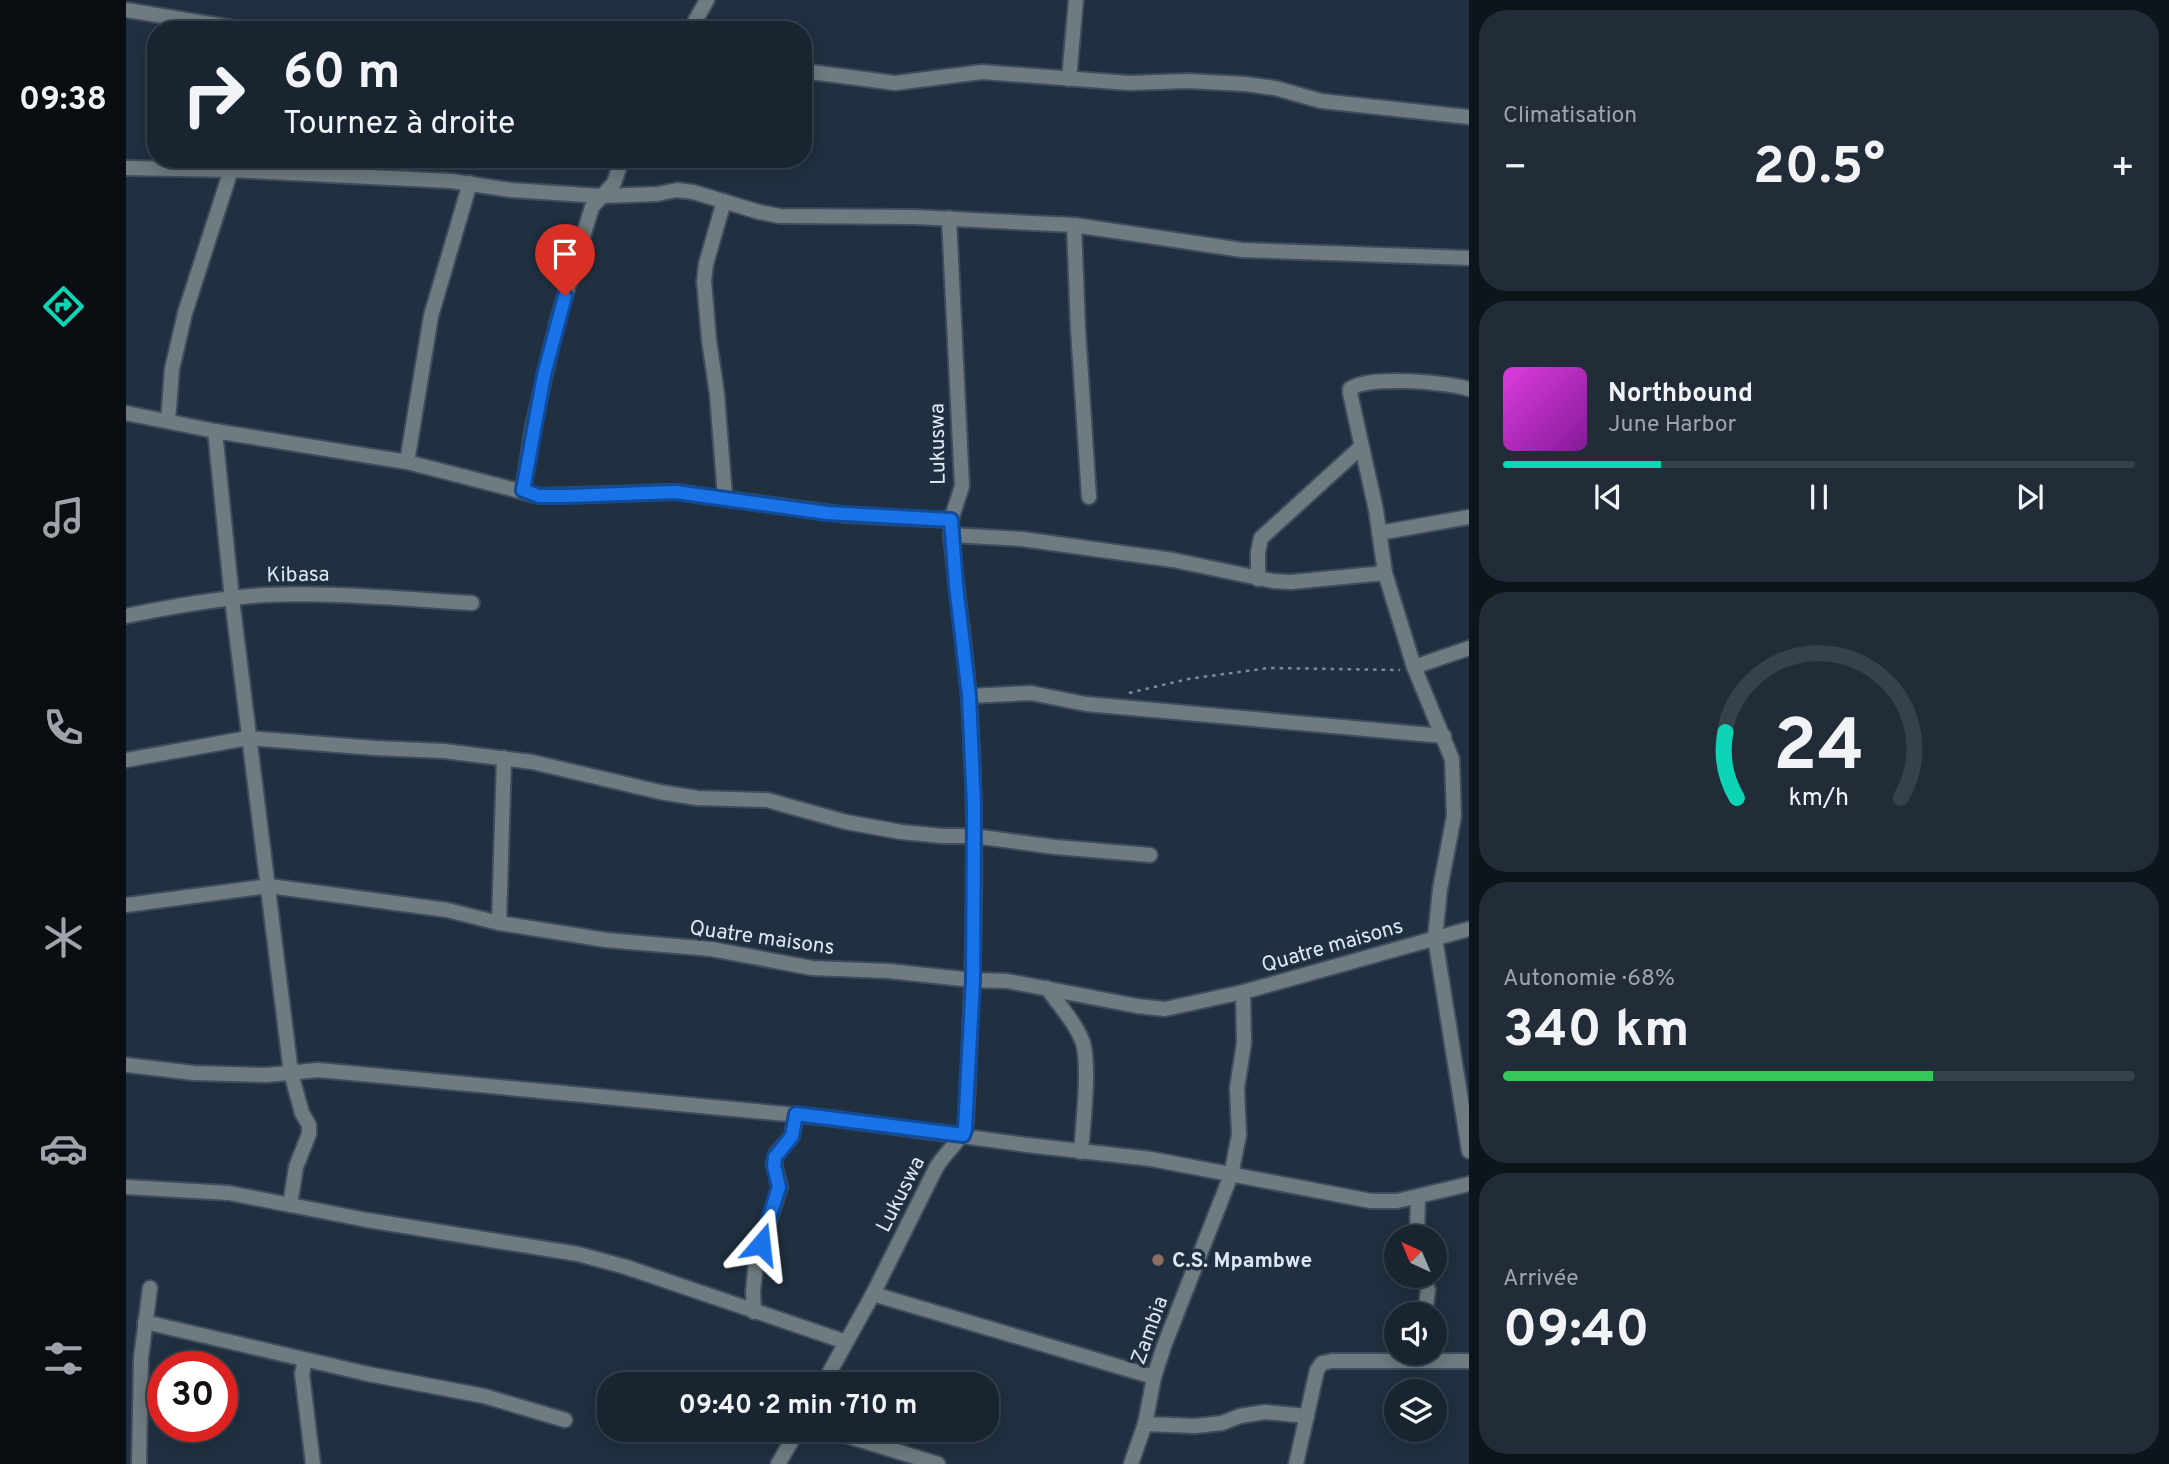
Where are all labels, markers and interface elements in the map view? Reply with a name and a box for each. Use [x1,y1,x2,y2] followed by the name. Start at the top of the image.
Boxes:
[283,44,401,106] text: 60 m
[168,49,259,140] icon: right
[19,81,107,121] text: 09:38
[1503,102,1637,131] text: Climatisation
[283,105,515,145] text: Tournez à droite
[1753,136,1885,202] text: 20.5°
[1503,145,1528,194] text: −
[2110,145,2135,194] text: +
[535,224,595,296] pin
[546,235,584,273] icon: arrive
[39,282,88,331] icon: directions
[1608,378,1753,411] text: Northbound
[924,403,953,485] street label: Lukuswa
[1608,411,1736,440] text: June Harbor
[1589,478,1627,516] icon: previous
[1800,478,1838,516] icon: pause
[2011,478,2049,516] icon: next
[39,493,88,542] icon: music
[266,561,330,590] street label: Kibasa
[39,703,88,752] icon: phone
[1773,704,1865,796] text: 24
[1789,783,1849,815] text: km/h
[39,913,88,962] icon: climate
[1258,913,1406,980] street label: Quatre maisons
[688,915,836,962] street label: Quatre maisons
[1503,965,1675,994] text: Autonomie · 68%
[1503,999,1689,1065] text: 340 km
[39,1124,88,1173] icon: car
[871,1152,932,1237] street label: Lukuswa
[724,1207,798,1281] position arrow
[1384,1225,1447,1288] north arrow
[1384,1225,1447,1442] map controls
[1172,1248,1312,1275] place label: C.S. Mpambwe
[1150,1252,1166,1268] marker: C.S. Mpambwe
[1503,1265,1579,1294] text: Arrivée
[1126,1293,1175,1368] street label: Zambia
[1503,1299,1649,1365] text: 09:40
[1384,1302,1447,1365] button: sound
[39,1334,88,1383] icon: filters
[147,1351,238,1442] speed limit sign: 30
[1384,1379,1447,1442] button: layers
[679,1390,917,1423] text: 09:40 · 2 min · 710 m

